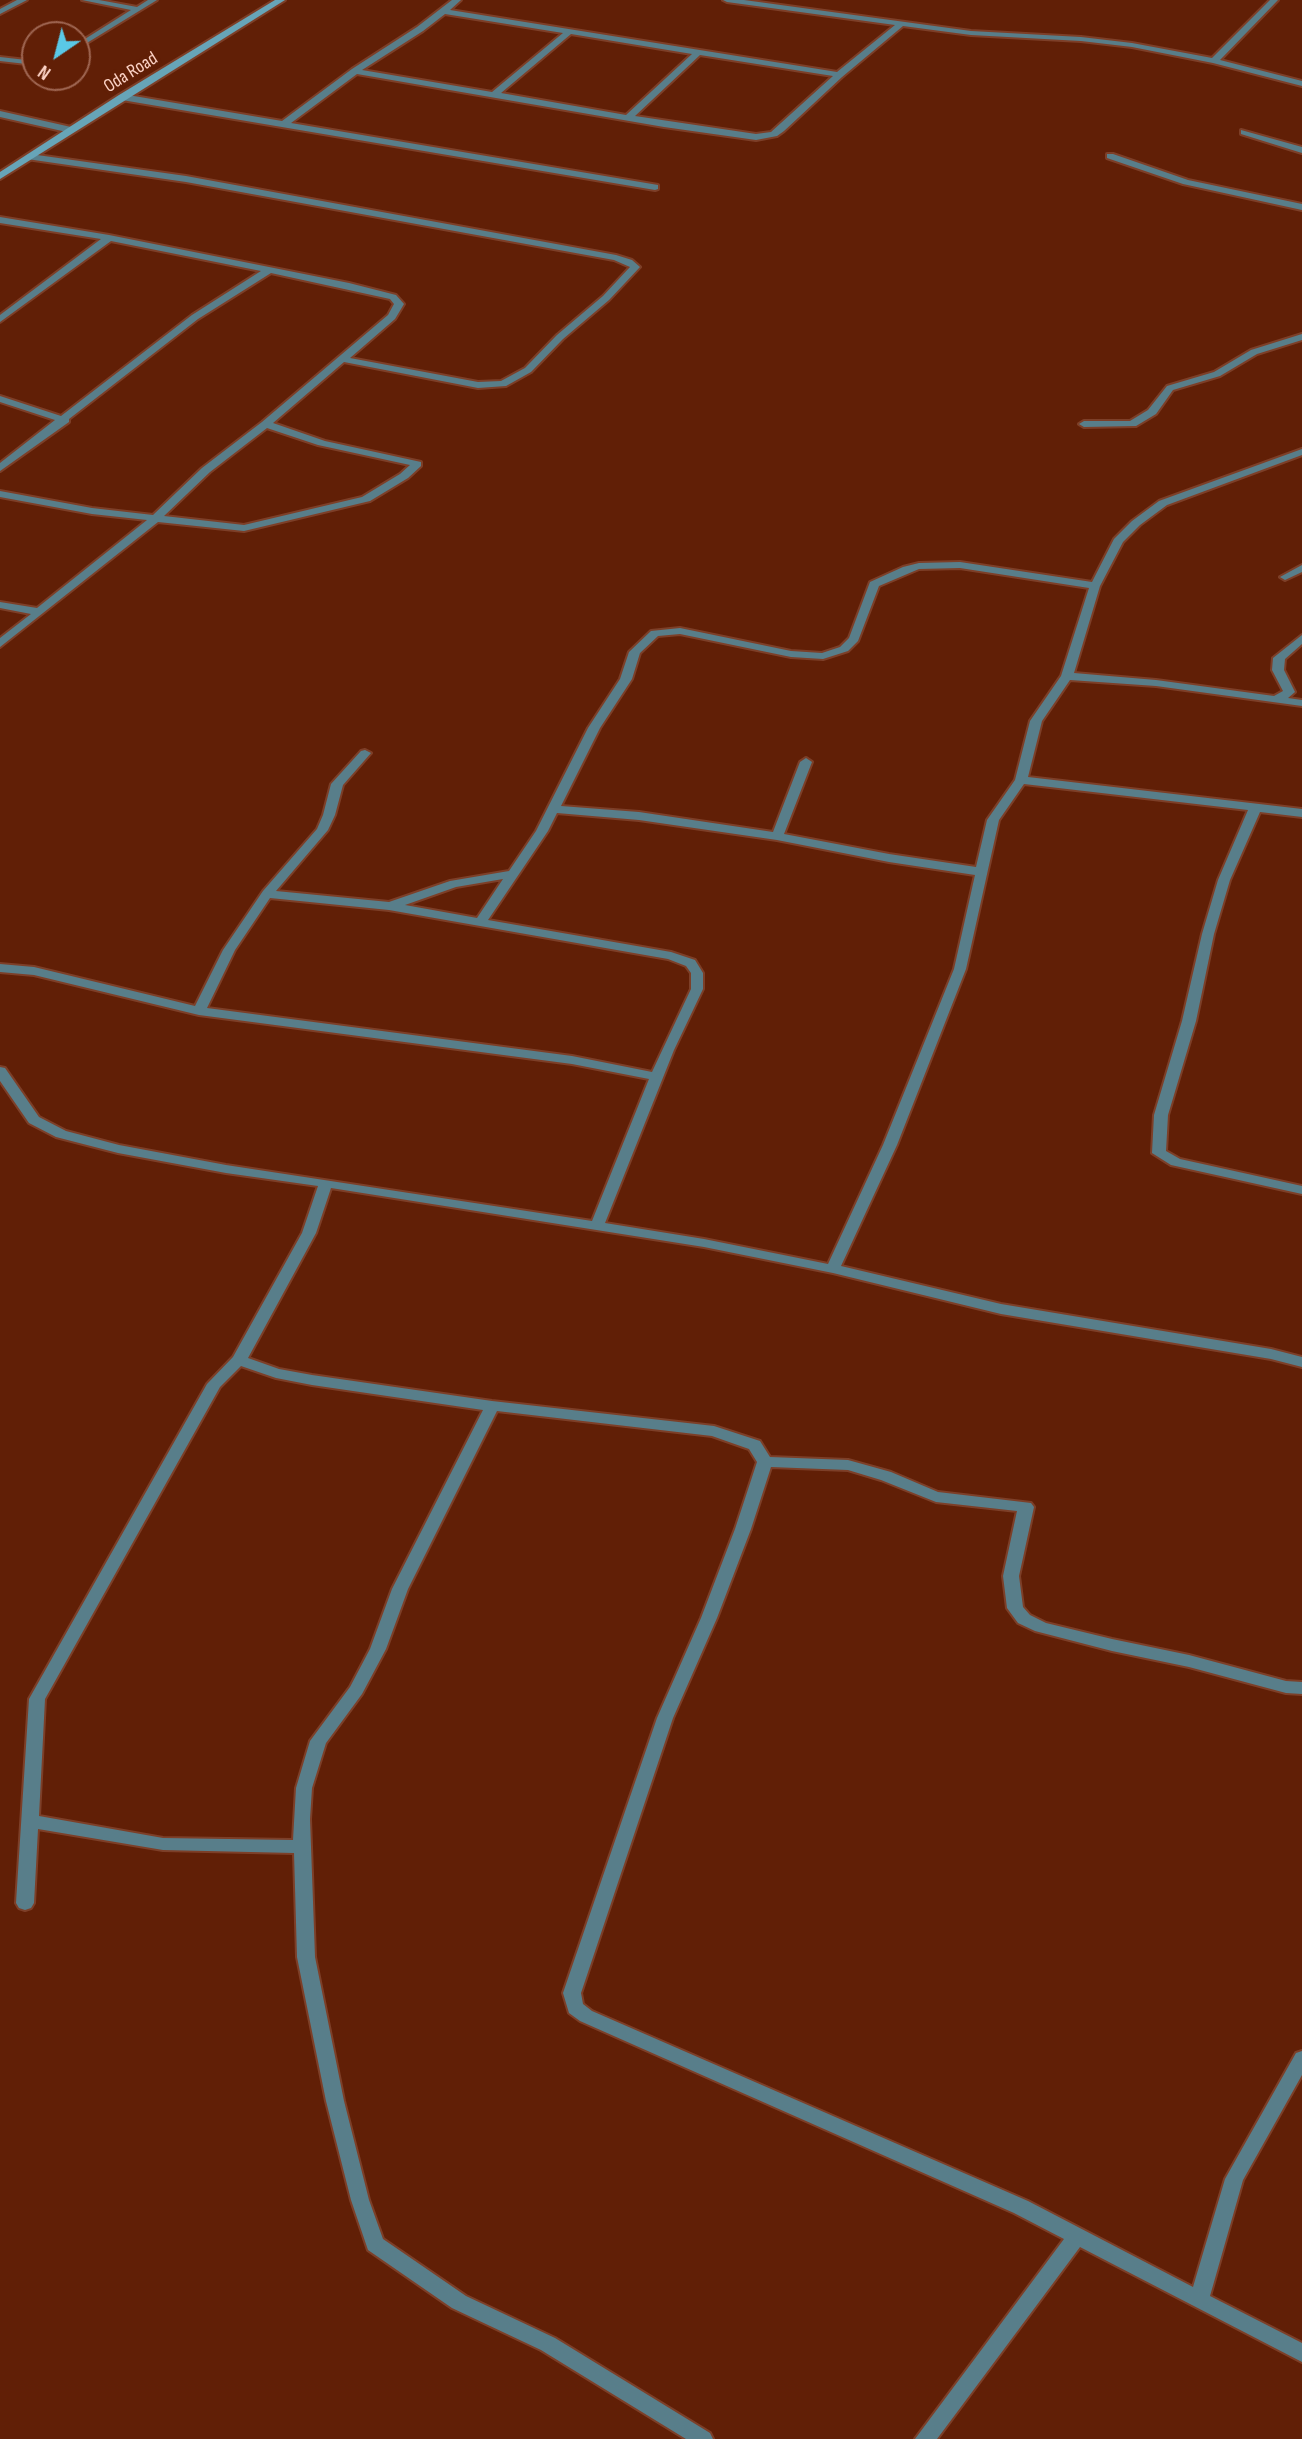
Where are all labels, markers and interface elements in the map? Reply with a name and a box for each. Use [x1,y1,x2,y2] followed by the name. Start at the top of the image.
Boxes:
[21,21,91,91] north arrow
[100,48,162,98] street label: Oda Road
[34,60,56,84] text: N

